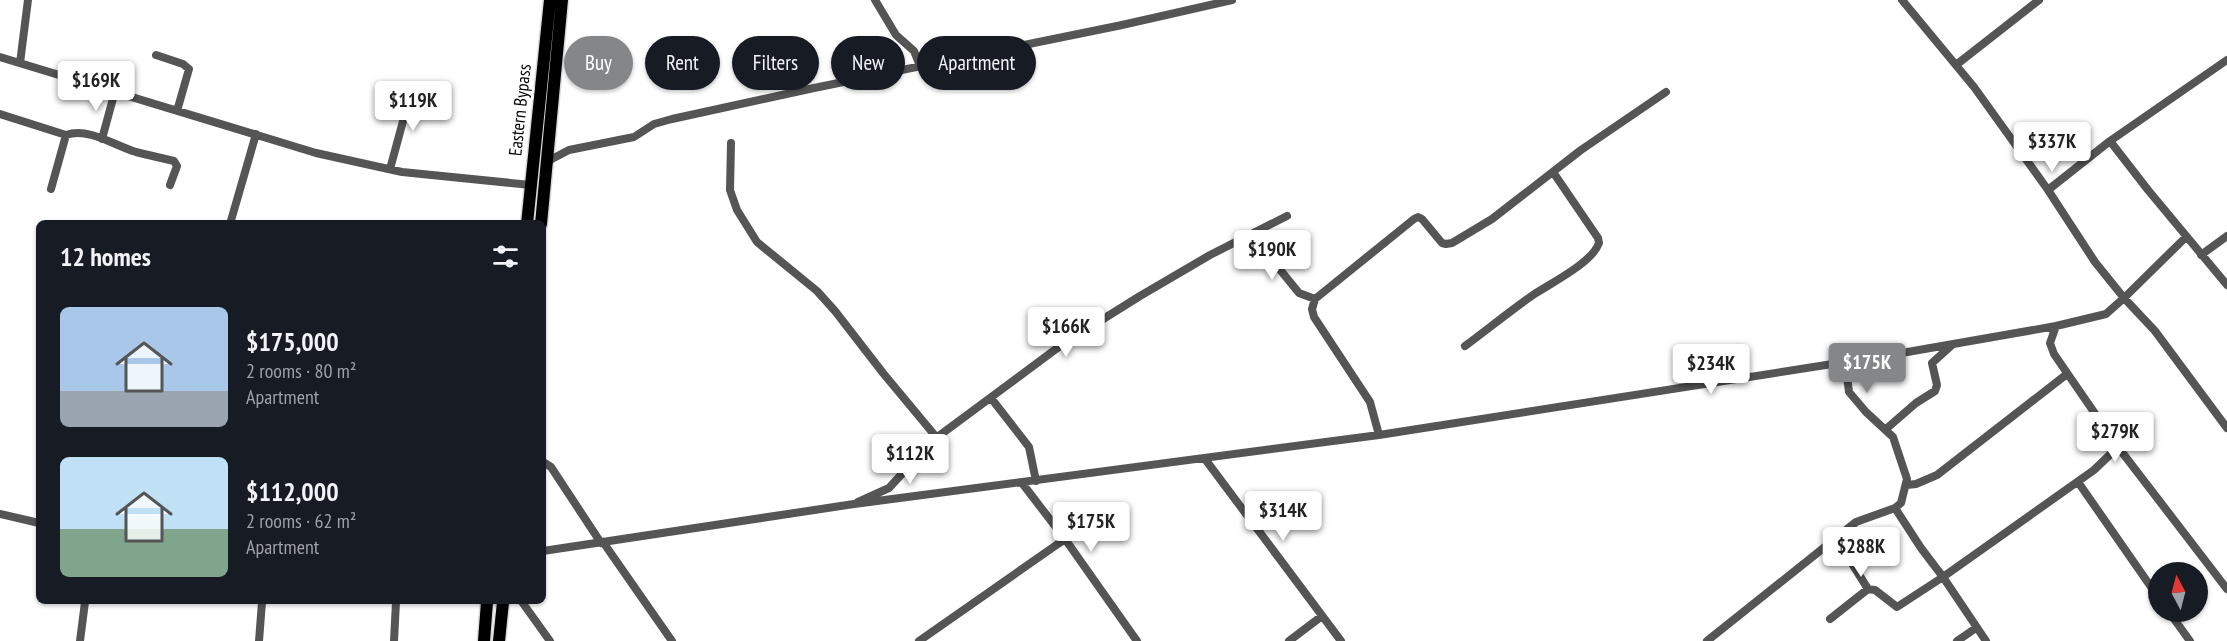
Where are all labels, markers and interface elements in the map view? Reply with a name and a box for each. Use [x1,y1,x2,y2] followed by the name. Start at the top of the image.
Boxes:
[564,36,633,90] chip: Buy
[645,36,720,90] chip: Rent
[732,36,819,90] chip: Filters
[831,36,905,90] chip: New
[917,36,1036,90] chip: Apartment
[54,61,138,112] pin: $169K
[503,63,536,157] street label: Eastern Bypass
[72,67,120,93] text: $169K
[371,81,455,132] pin: $119K
[389,87,437,113] text: $119K
[2010,122,2094,173] pin: $337K
[2028,128,2076,154] text: $337K
[1230,230,1314,281] pin: $190K
[1248,236,1296,262] text: $190K
[60,240,151,273] text: 12 homes
[489,240,522,273] icon: filters
[1024,307,1108,358] pin: $166K
[1042,313,1090,339] text: $166K
[246,325,339,358] text: $175,000
[108,331,180,403] icon: home
[1825,343,1909,394] pin: $175K
[1669,344,1753,395] pin: $234K
[1843,349,1891,375] text: $175K
[1687,350,1735,376] text: $234K
[246,358,356,384] text: 2 rooms · 80 m²
[246,384,319,410] text: Apartment
[2073,412,2157,463] pin: $279K
[2091,418,2139,444] text: $279K
[868,434,952,485] pin: $112K
[886,440,934,466] text: $112K
[246,475,339,508] text: $112,000
[108,481,180,553] icon: home
[1241,491,1325,542] pin: $314K
[1259,497,1307,523] text: $314K
[1049,502,1133,553] pin: $175K
[246,508,356,534] text: 2 rooms · 62 m²
[1067,508,1115,534] text: $175K
[1819,527,1903,578] pin: $288K
[1837,533,1885,559] text: $288K
[246,534,319,560] text: Apartment
[2148,562,2208,622] north arrow
[2148,562,2208,622] map controls

